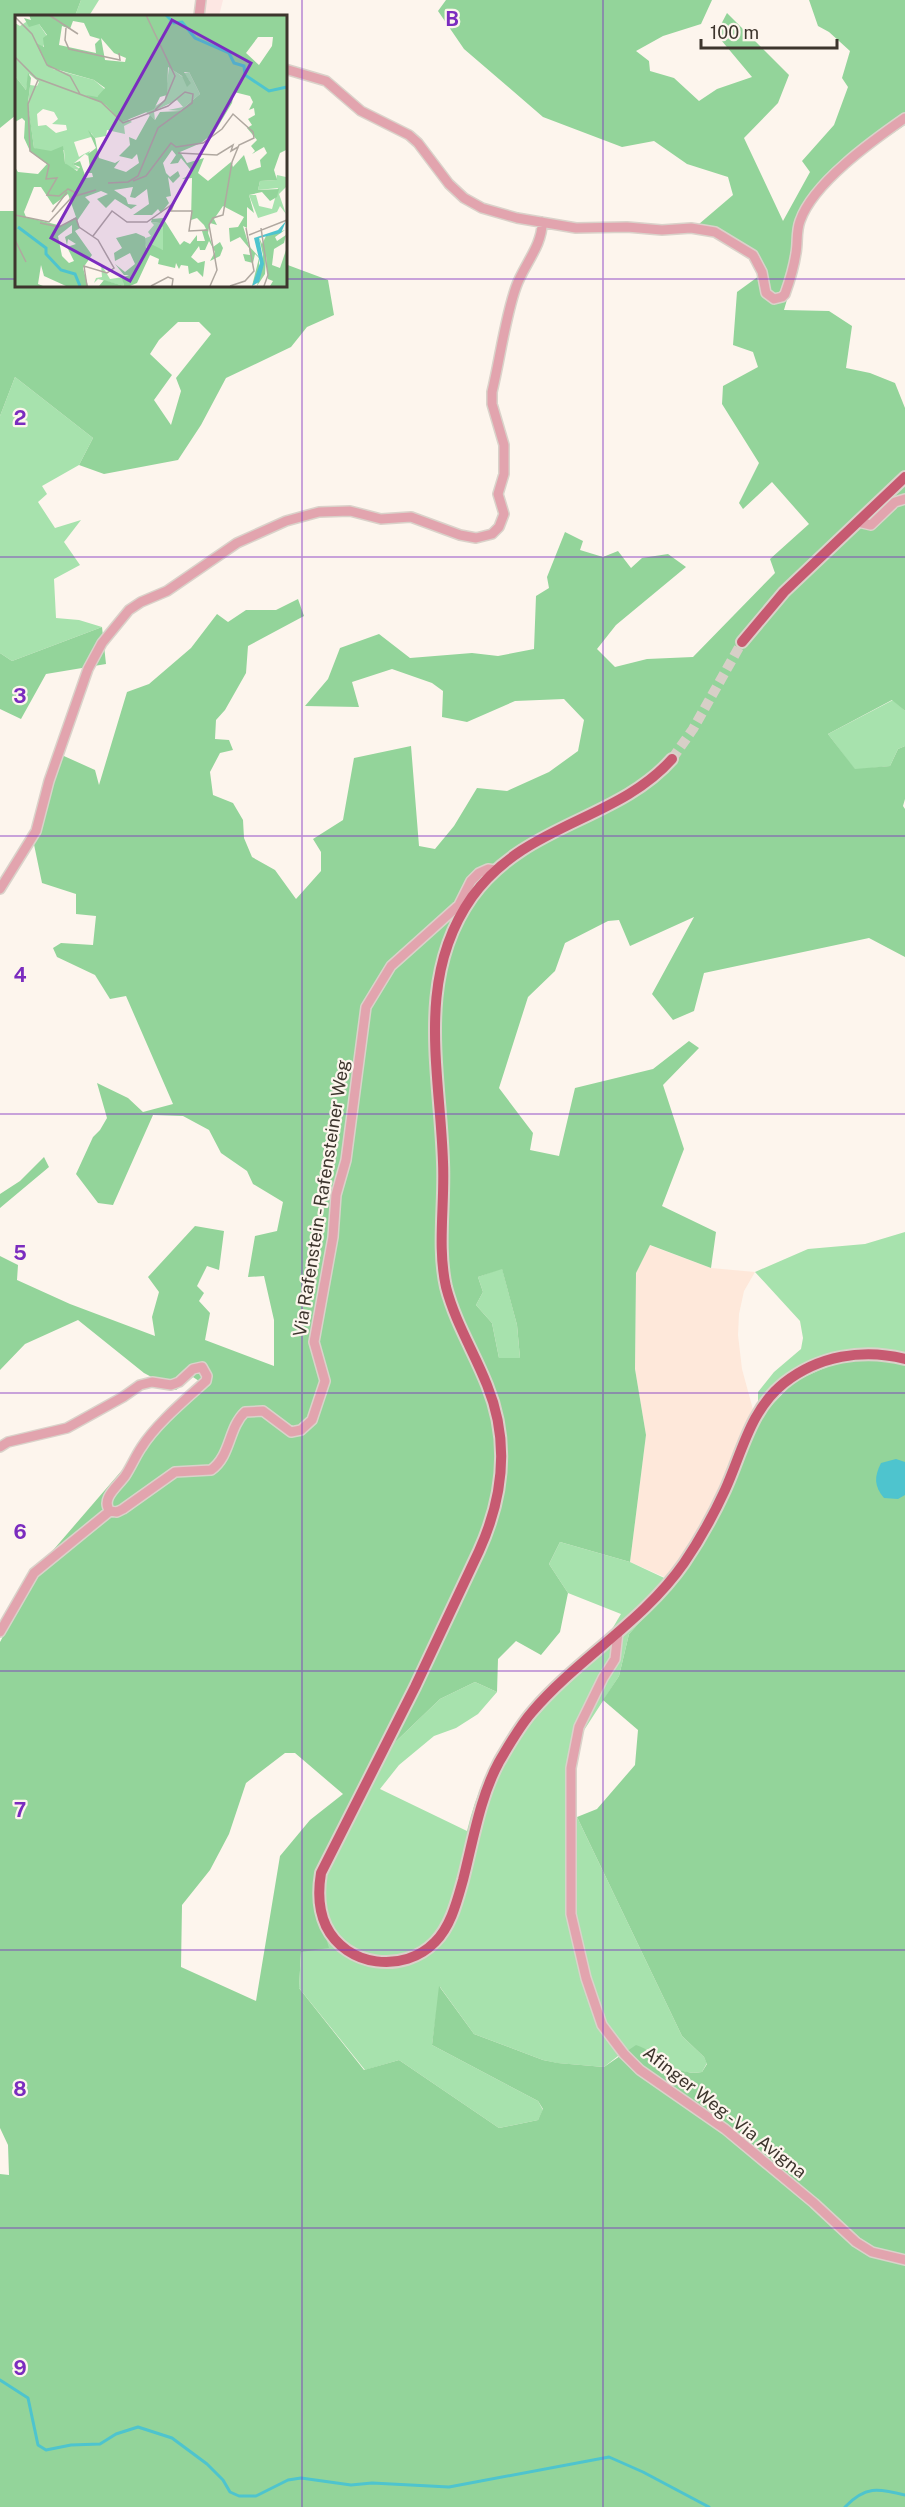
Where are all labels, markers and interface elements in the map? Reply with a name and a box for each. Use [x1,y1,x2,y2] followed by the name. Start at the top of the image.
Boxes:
[445,7,459,31] text: B
[701,12,838,50] scale bar
[15,15,286,286] inset map
[710,22,759,43] text: 100 m
[14,406,26,430] text: 2
[13,684,27,708] text: 3
[13,963,27,987] text: 4
[289,1058,353,1338] street label: Via Rafenstein - Rafensteiner Weg
[13,1241,27,1265] text: 5
[13,1520,27,1544] text: 6
[14,1798,26,1822] text: 7
[639,2042,811,2182] street label: Afinger Weg - Via Avigna
[13,2077,27,2101] text: 8
[13,2356,27,2380] text: 9

